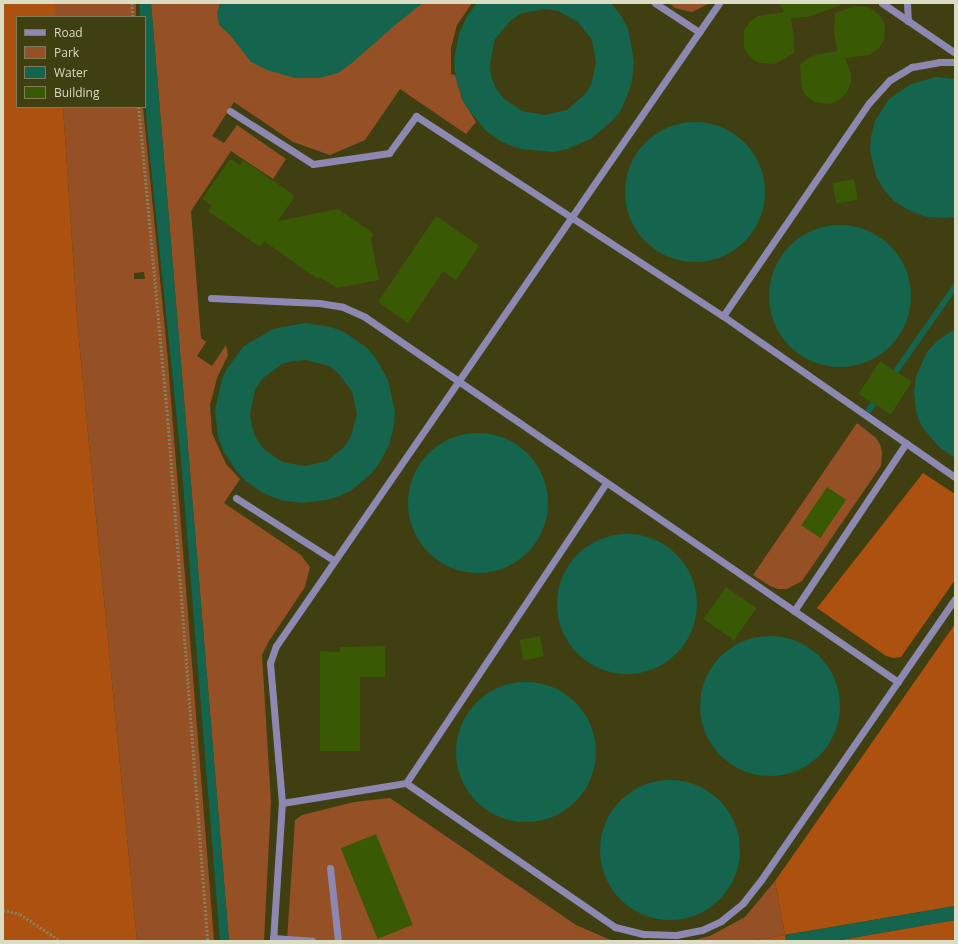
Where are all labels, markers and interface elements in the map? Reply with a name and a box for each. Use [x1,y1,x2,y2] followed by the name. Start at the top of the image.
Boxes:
[16,16,146,108] legend
[54,24,83,41] text: Road
[54,44,79,61] text: Park
[54,64,88,81] text: Water
[54,84,99,101] text: Building

